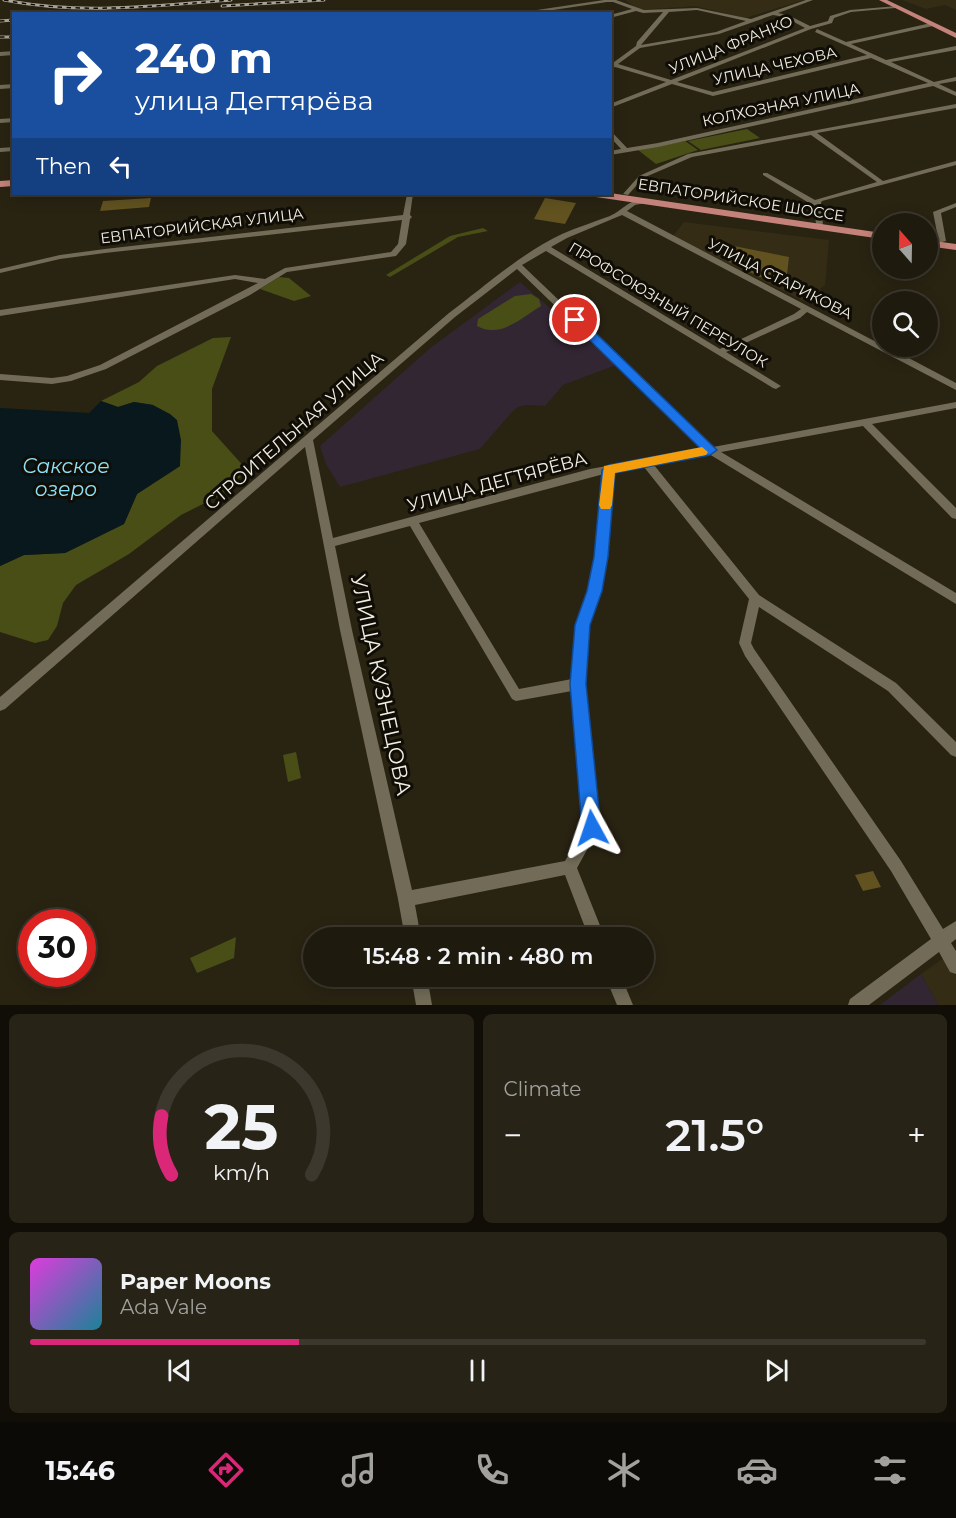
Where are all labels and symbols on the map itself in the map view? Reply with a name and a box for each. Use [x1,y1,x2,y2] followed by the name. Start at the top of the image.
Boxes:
[666,11,795,78] street label: УЛИЦА ФРАНКО
[711,42,839,89] street label: УЛИЦА ЧЕХОВА
[700,79,861,131] street label: КОЛХОЗНАЯ УЛИЦА
[637,174,846,225] street label: ЕВПАТОРИЙСКОЕ ШОССЕ
[99,204,305,247] street label: ЕВПАТОРИЙСКАЯ УЛИЦА
[872,213,938,279] north arrow
[705,234,856,323] street label: УЛИЦА СТАРИКОВА
[565,238,772,372] street label: ПРОФСОЮЗНЫЙ ПЕРЕУЛОК
[549,294,600,345] pin
[200,347,388,515] street label: СТРОИТЕЛЬНАЯ УЛИЦА
[405,447,590,517] street label: УЛИЦА ДЕГТЯРЁВА
[22,454,110,501] water label: Сакское озеро
[346,572,417,798] street label: УЛИЦА КУЗНЕЦОВА
[560,796,624,860] position arrow
[18,909,96,987] speed limit sign: 30

